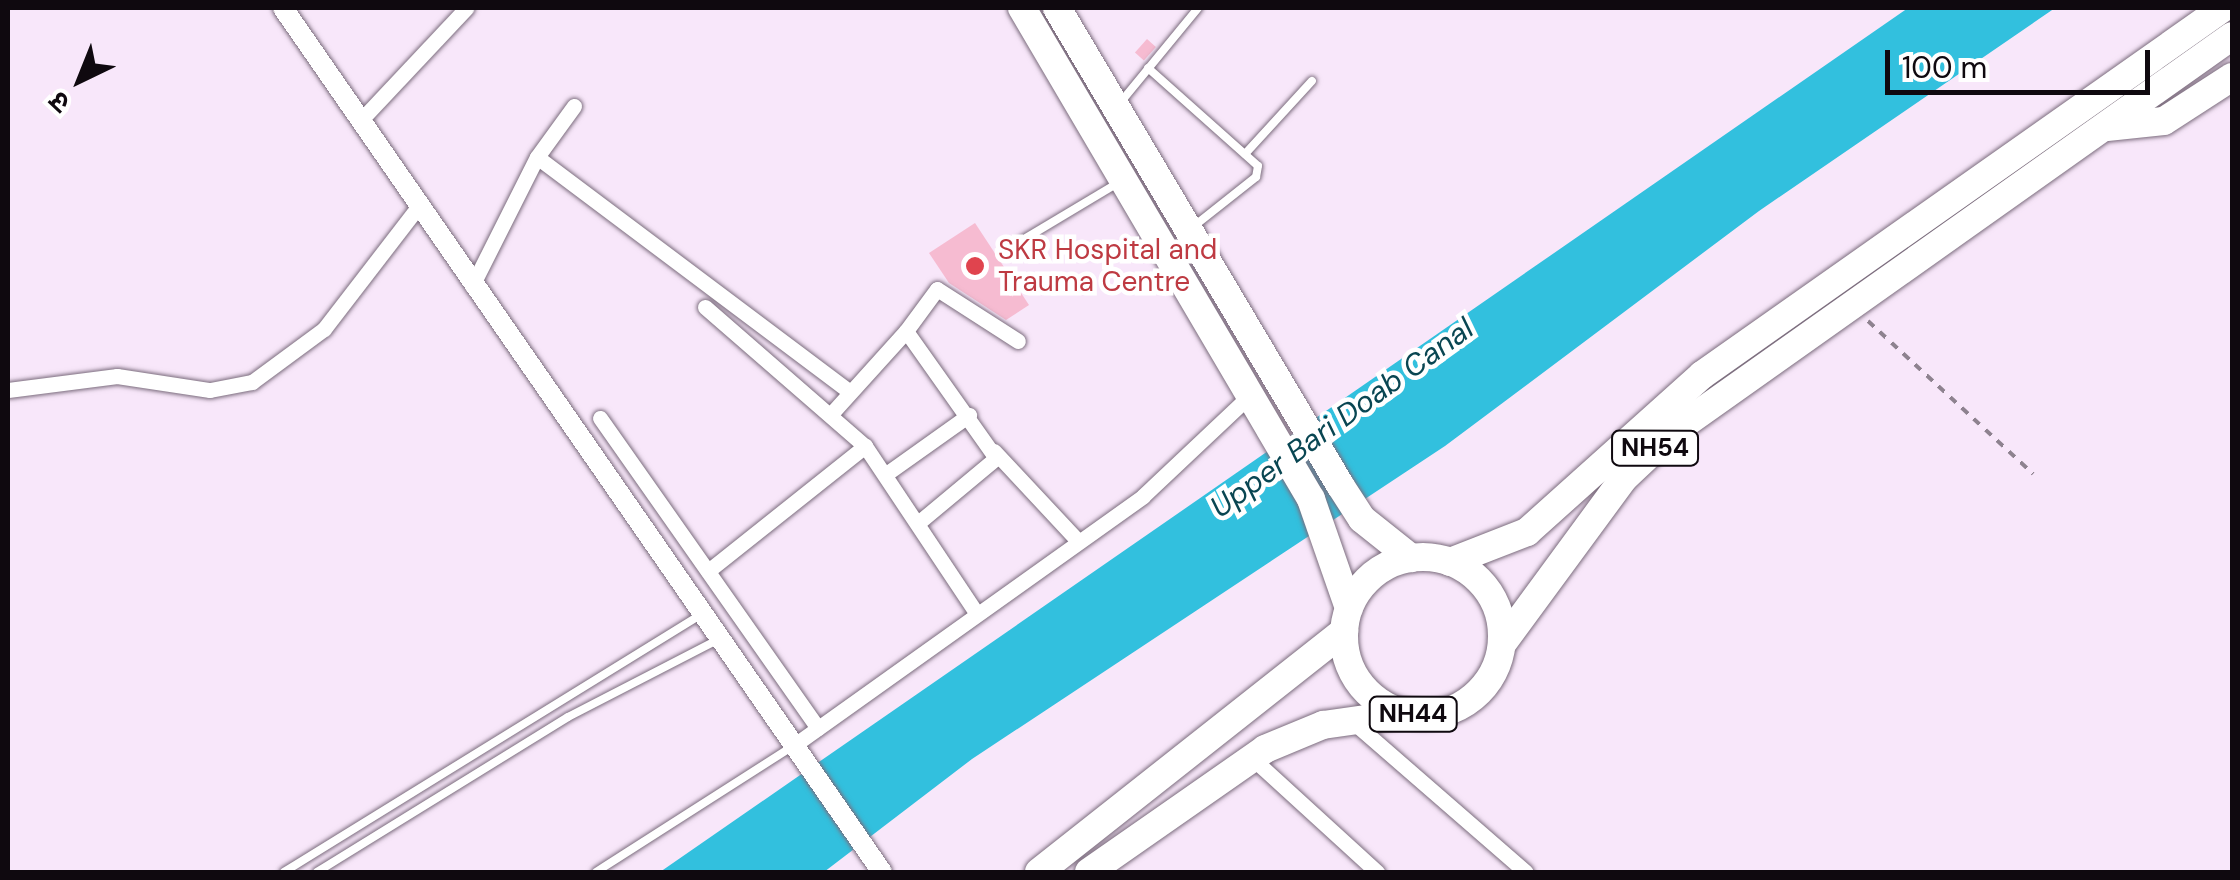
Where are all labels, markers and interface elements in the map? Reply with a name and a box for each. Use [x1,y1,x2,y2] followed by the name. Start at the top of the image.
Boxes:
[30,30,130,130] north arrow
[1890,30,2155,92] scale bar
[1902,48,1987,87] text: 100 m
[41,83,78,121] text: उ
[998,233,1217,299] place label: SKR Hospital and Trauma Centre
[962,253,988,279] marker: SKR Hospital and Trauma Centre
[1204,311,1480,525] water label: Upper Bari Doab Canal
[1610,428,1700,468] road number: NH54
[1368,694,1458,734] road number: NH44

